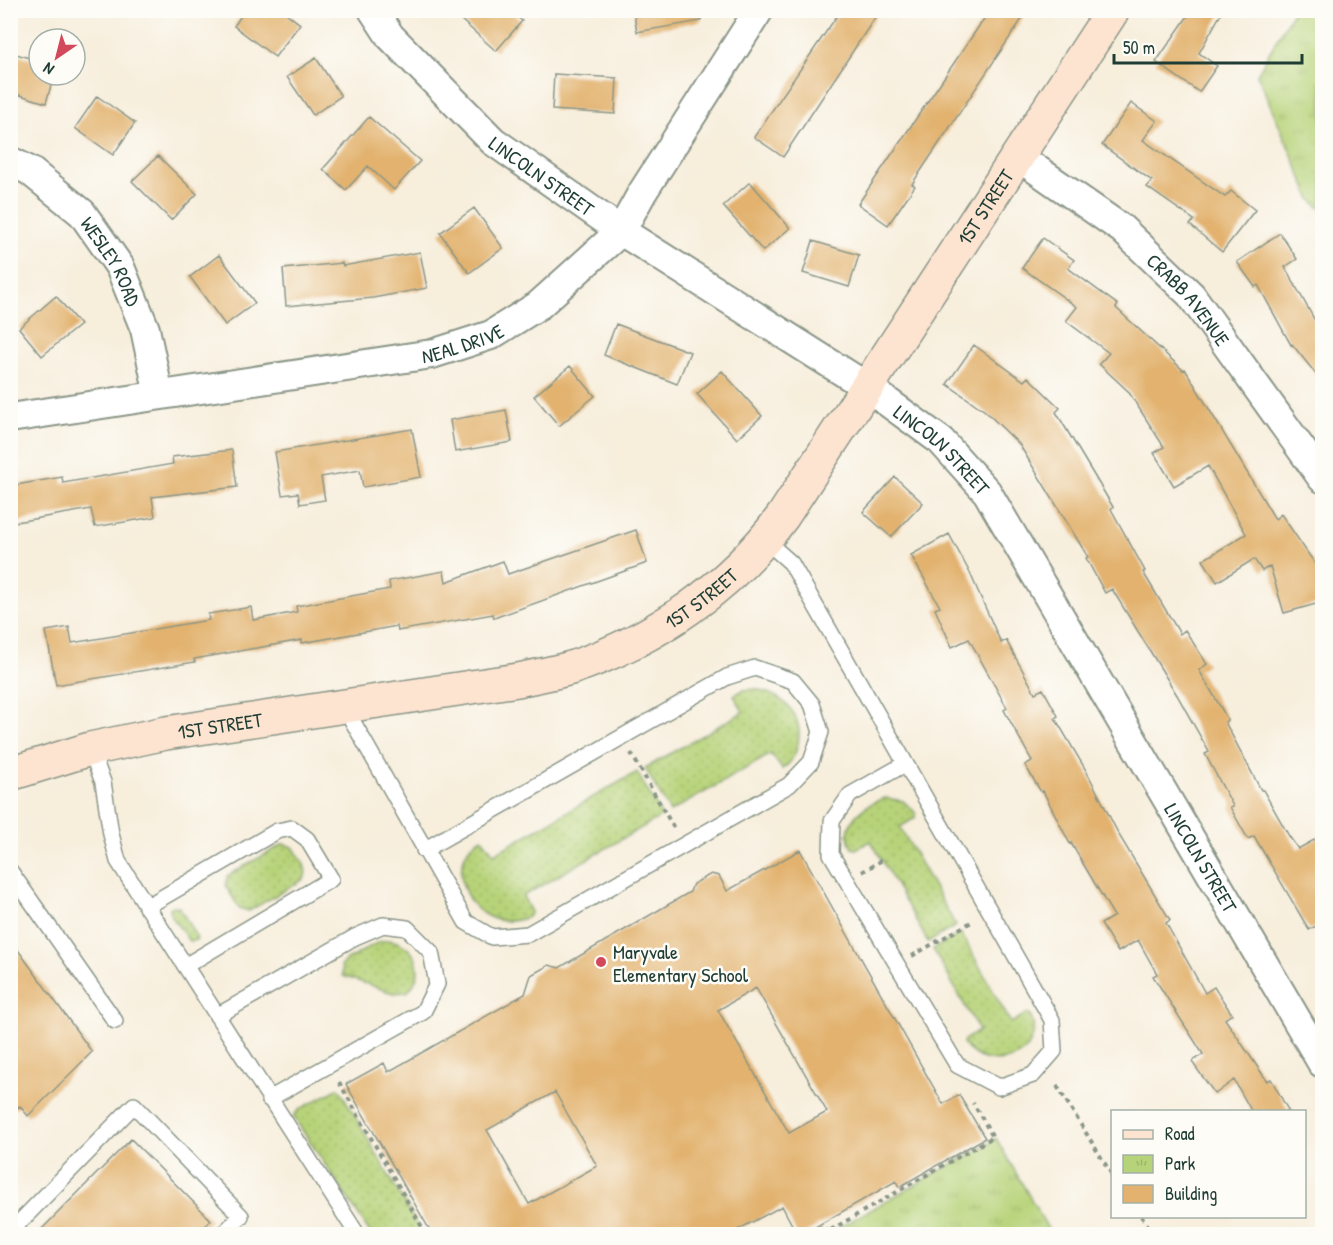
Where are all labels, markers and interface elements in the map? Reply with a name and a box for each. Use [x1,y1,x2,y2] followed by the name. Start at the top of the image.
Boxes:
[27,27,87,87] north arrow
[1114,27,1302,65] scale bar
[1123,35,1155,60] text: 50 m
[38,58,58,81] text: N
[484,129,600,222] street label: LINCOLN STREET
[950,163,1020,250] street label: 1ST STREET
[75,211,148,310] street label: WESLEY ROAD
[1141,247,1237,351] street label: CRABB AVENUE
[420,317,509,369] street label: NEAL DRIVE
[889,398,997,501] street label: LINCOLN STREET
[659,561,743,635] street label: 1ST STREET
[176,705,265,745] street label: 1ST STREET
[1159,798,1244,918] street label: LINCOLN STREET
[613,938,749,988] place label: Maryvale Elementary School
[594,955,608,969] marker: Maryvale Elementary School
[1111,1110,1306,1218] legend
[1165,1121,1195,1146] text: Road
[1165,1151,1196,1176] text: Park
[1165,1181,1217,1206] text: Building

